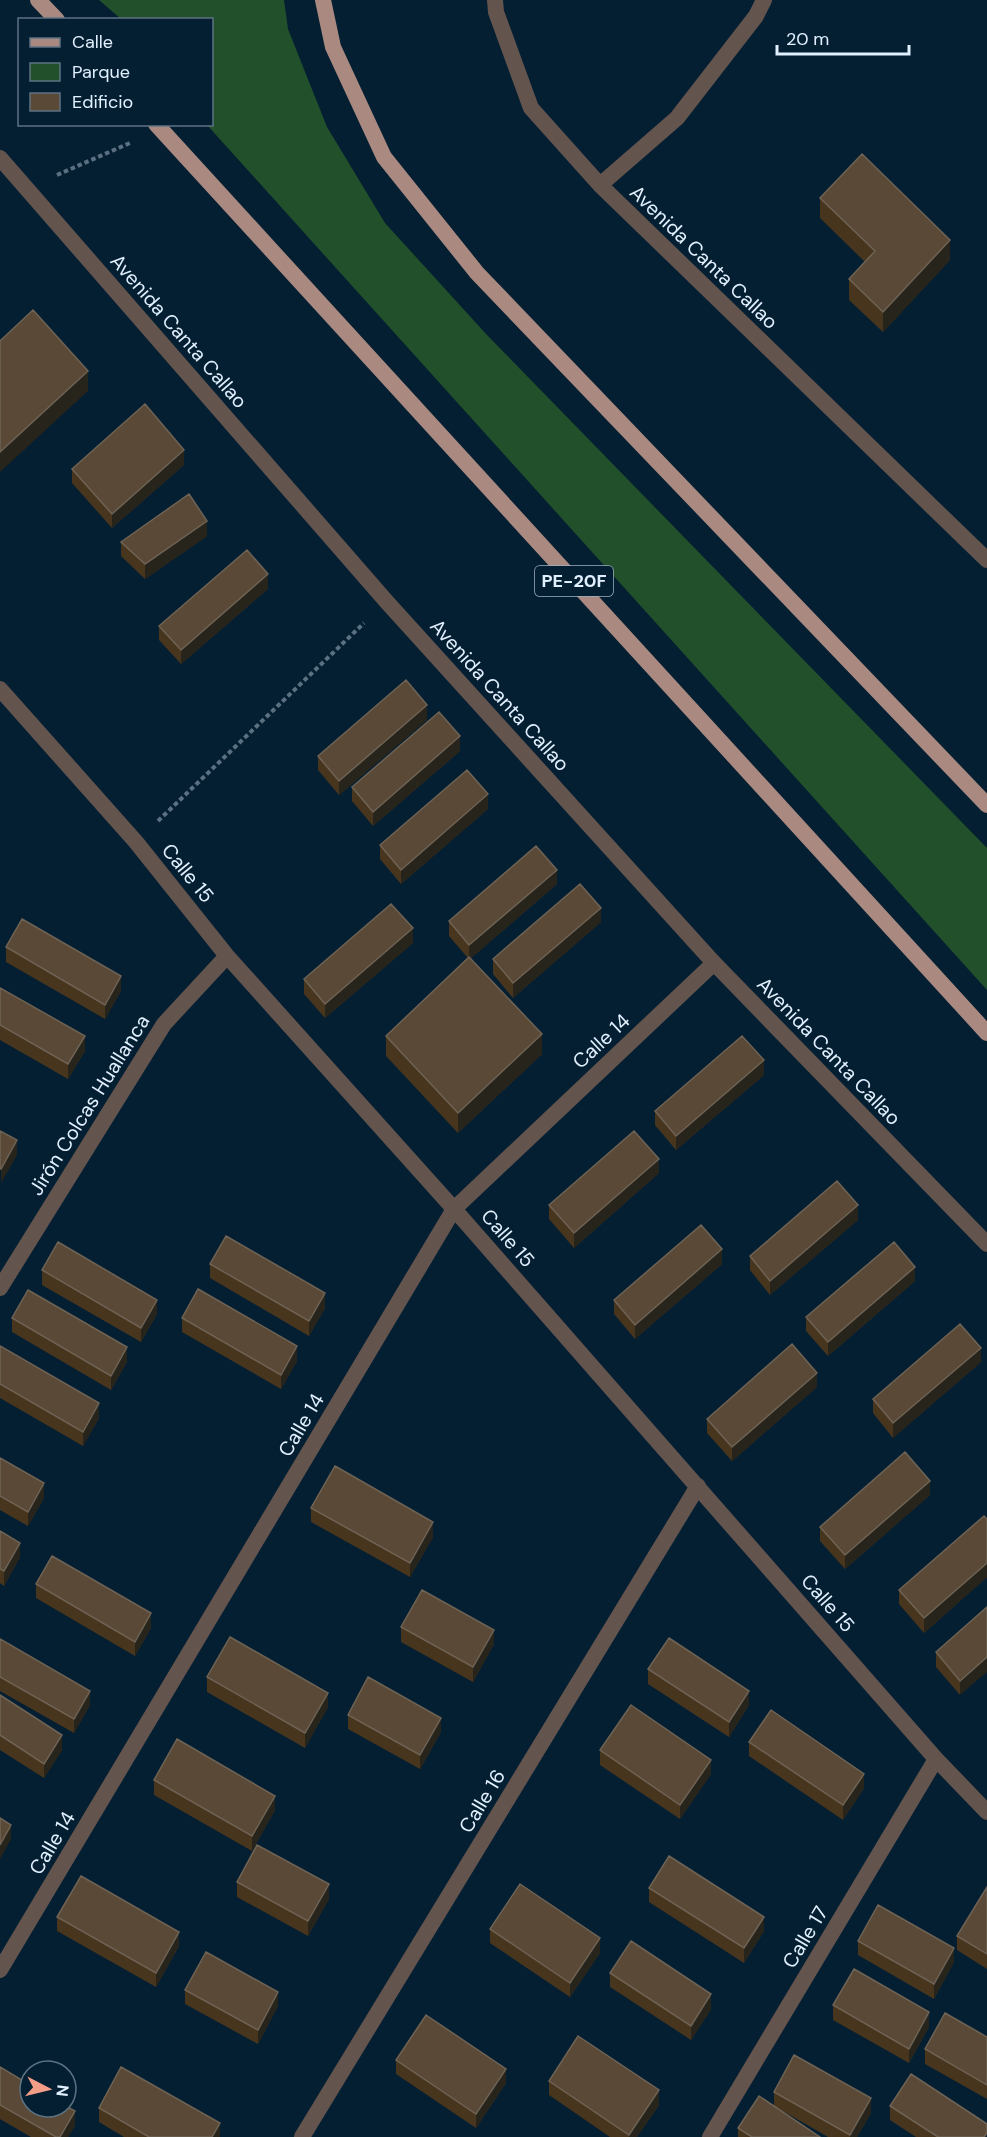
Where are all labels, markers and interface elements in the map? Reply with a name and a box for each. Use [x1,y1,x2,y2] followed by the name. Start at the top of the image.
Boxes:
[18,18,213,126] legend
[777,18,909,56] scale bar
[786,27,829,51] text: 20 m
[72,30,113,54] text: Calle
[72,60,130,84] text: Parque
[72,90,133,114] text: Edificio
[624,179,784,335] street label: Avenida Canta Callao
[105,248,253,414] street label: Avenida Canta Callao
[535,566,613,596] road number: PE-20F
[425,613,575,777] street label: Avenida Canta Callao
[156,838,220,908] street label: Calle 15
[751,971,907,1131] street label: Avenida Canta Callao
[567,1008,635,1074] street label: Calle 14
[23,1010,155,1200] street label: Jirón Colcas Huallanca
[475,1203,541,1273] street label: Calle 15
[272,1389,330,1461] street label: Calle 14
[795,1568,861,1638] street label: Calle 15
[453,1764,511,1838] street label: Calle 16
[23,1807,81,1879] street label: Calle 14
[776,1901,834,1973] street label: Calle 17
[18,2059,78,2119] north arrow
[51,2084,74,2098] text: N

